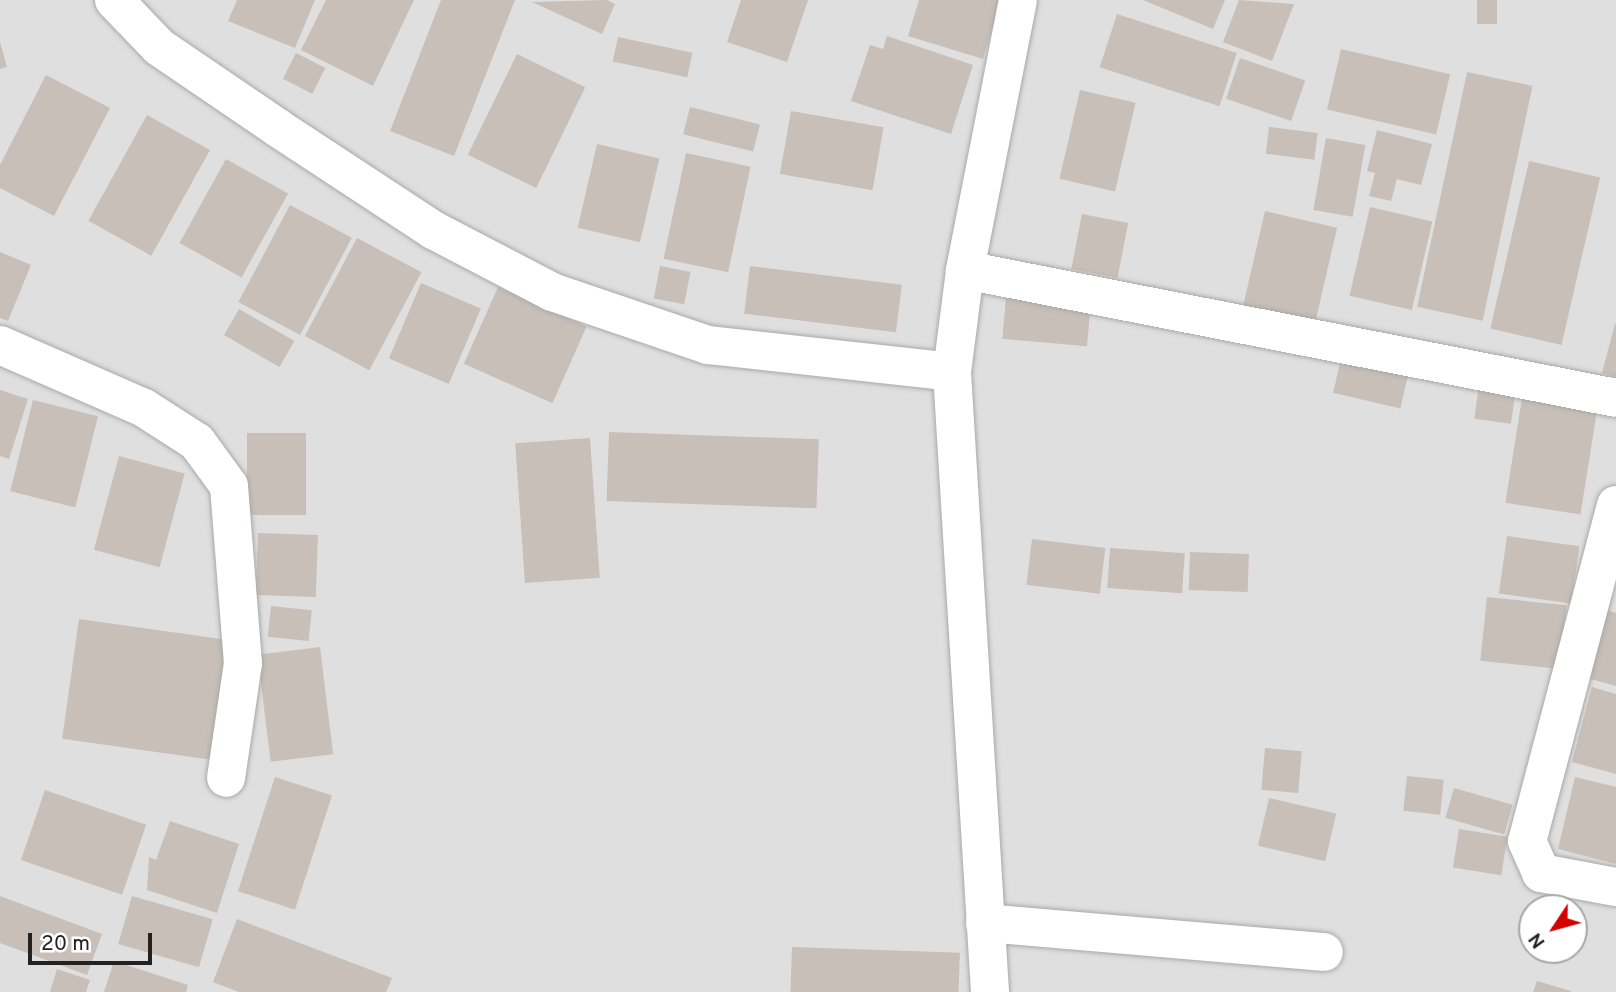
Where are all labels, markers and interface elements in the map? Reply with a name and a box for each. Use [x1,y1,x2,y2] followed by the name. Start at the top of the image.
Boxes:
[1518,894,1588,964] north arrow
[32,918,156,962] scale bar
[1524,928,1551,953] text: N
[41,931,90,958] text: 20 m

